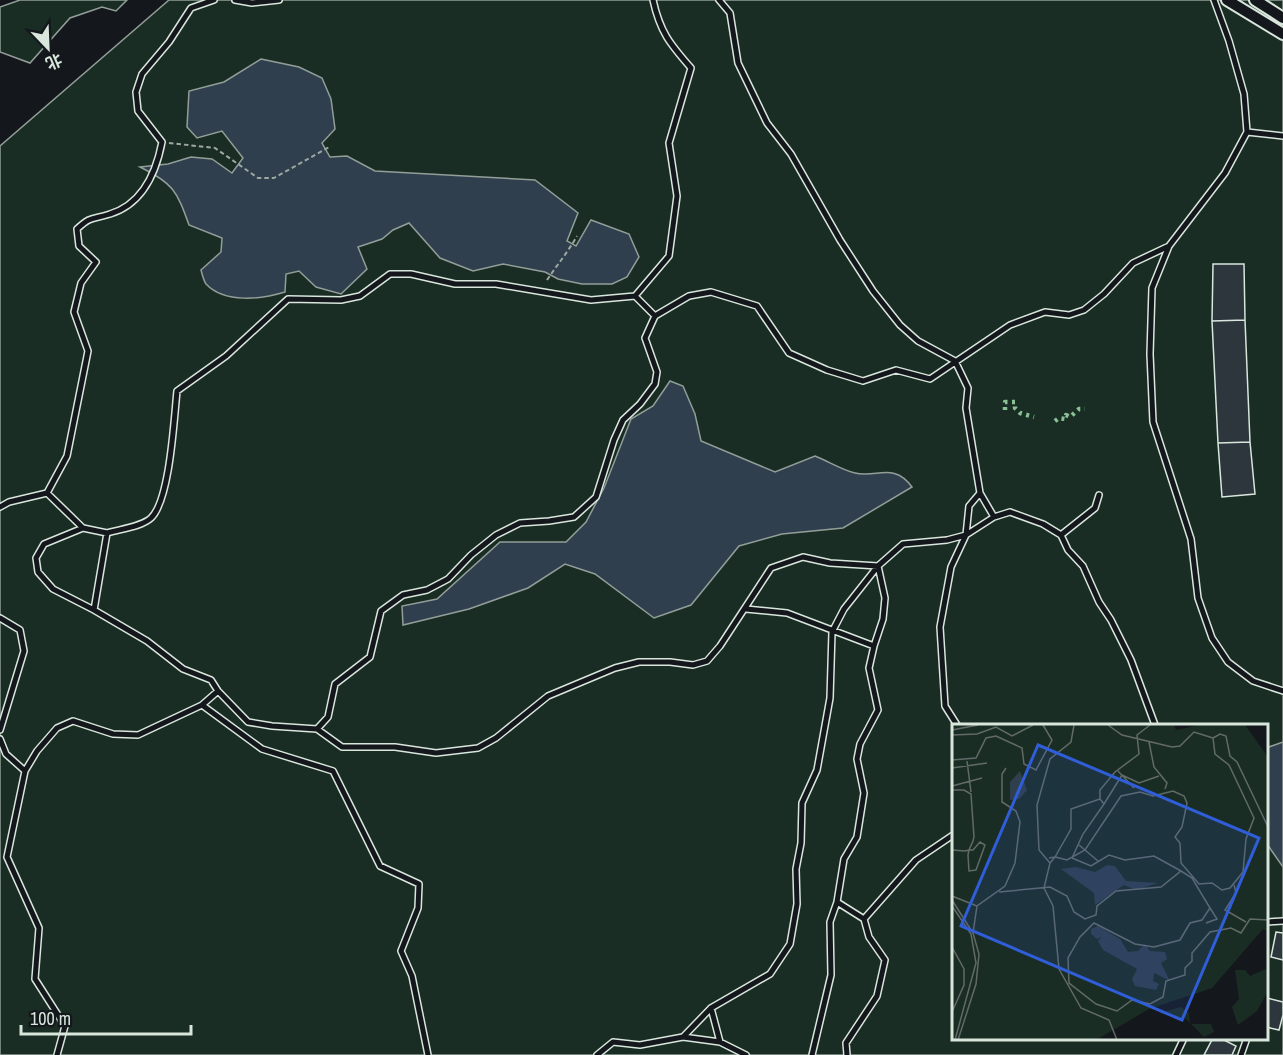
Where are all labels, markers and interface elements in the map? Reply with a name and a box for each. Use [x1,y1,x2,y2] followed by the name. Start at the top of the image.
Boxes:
[18,18,78,78] north arrow
[42,49,66,75] text: 北
[952,724,1268,1040] inset map
[21,998,190,1036] scale bar
[30,1006,71,1031] text: 100 m

